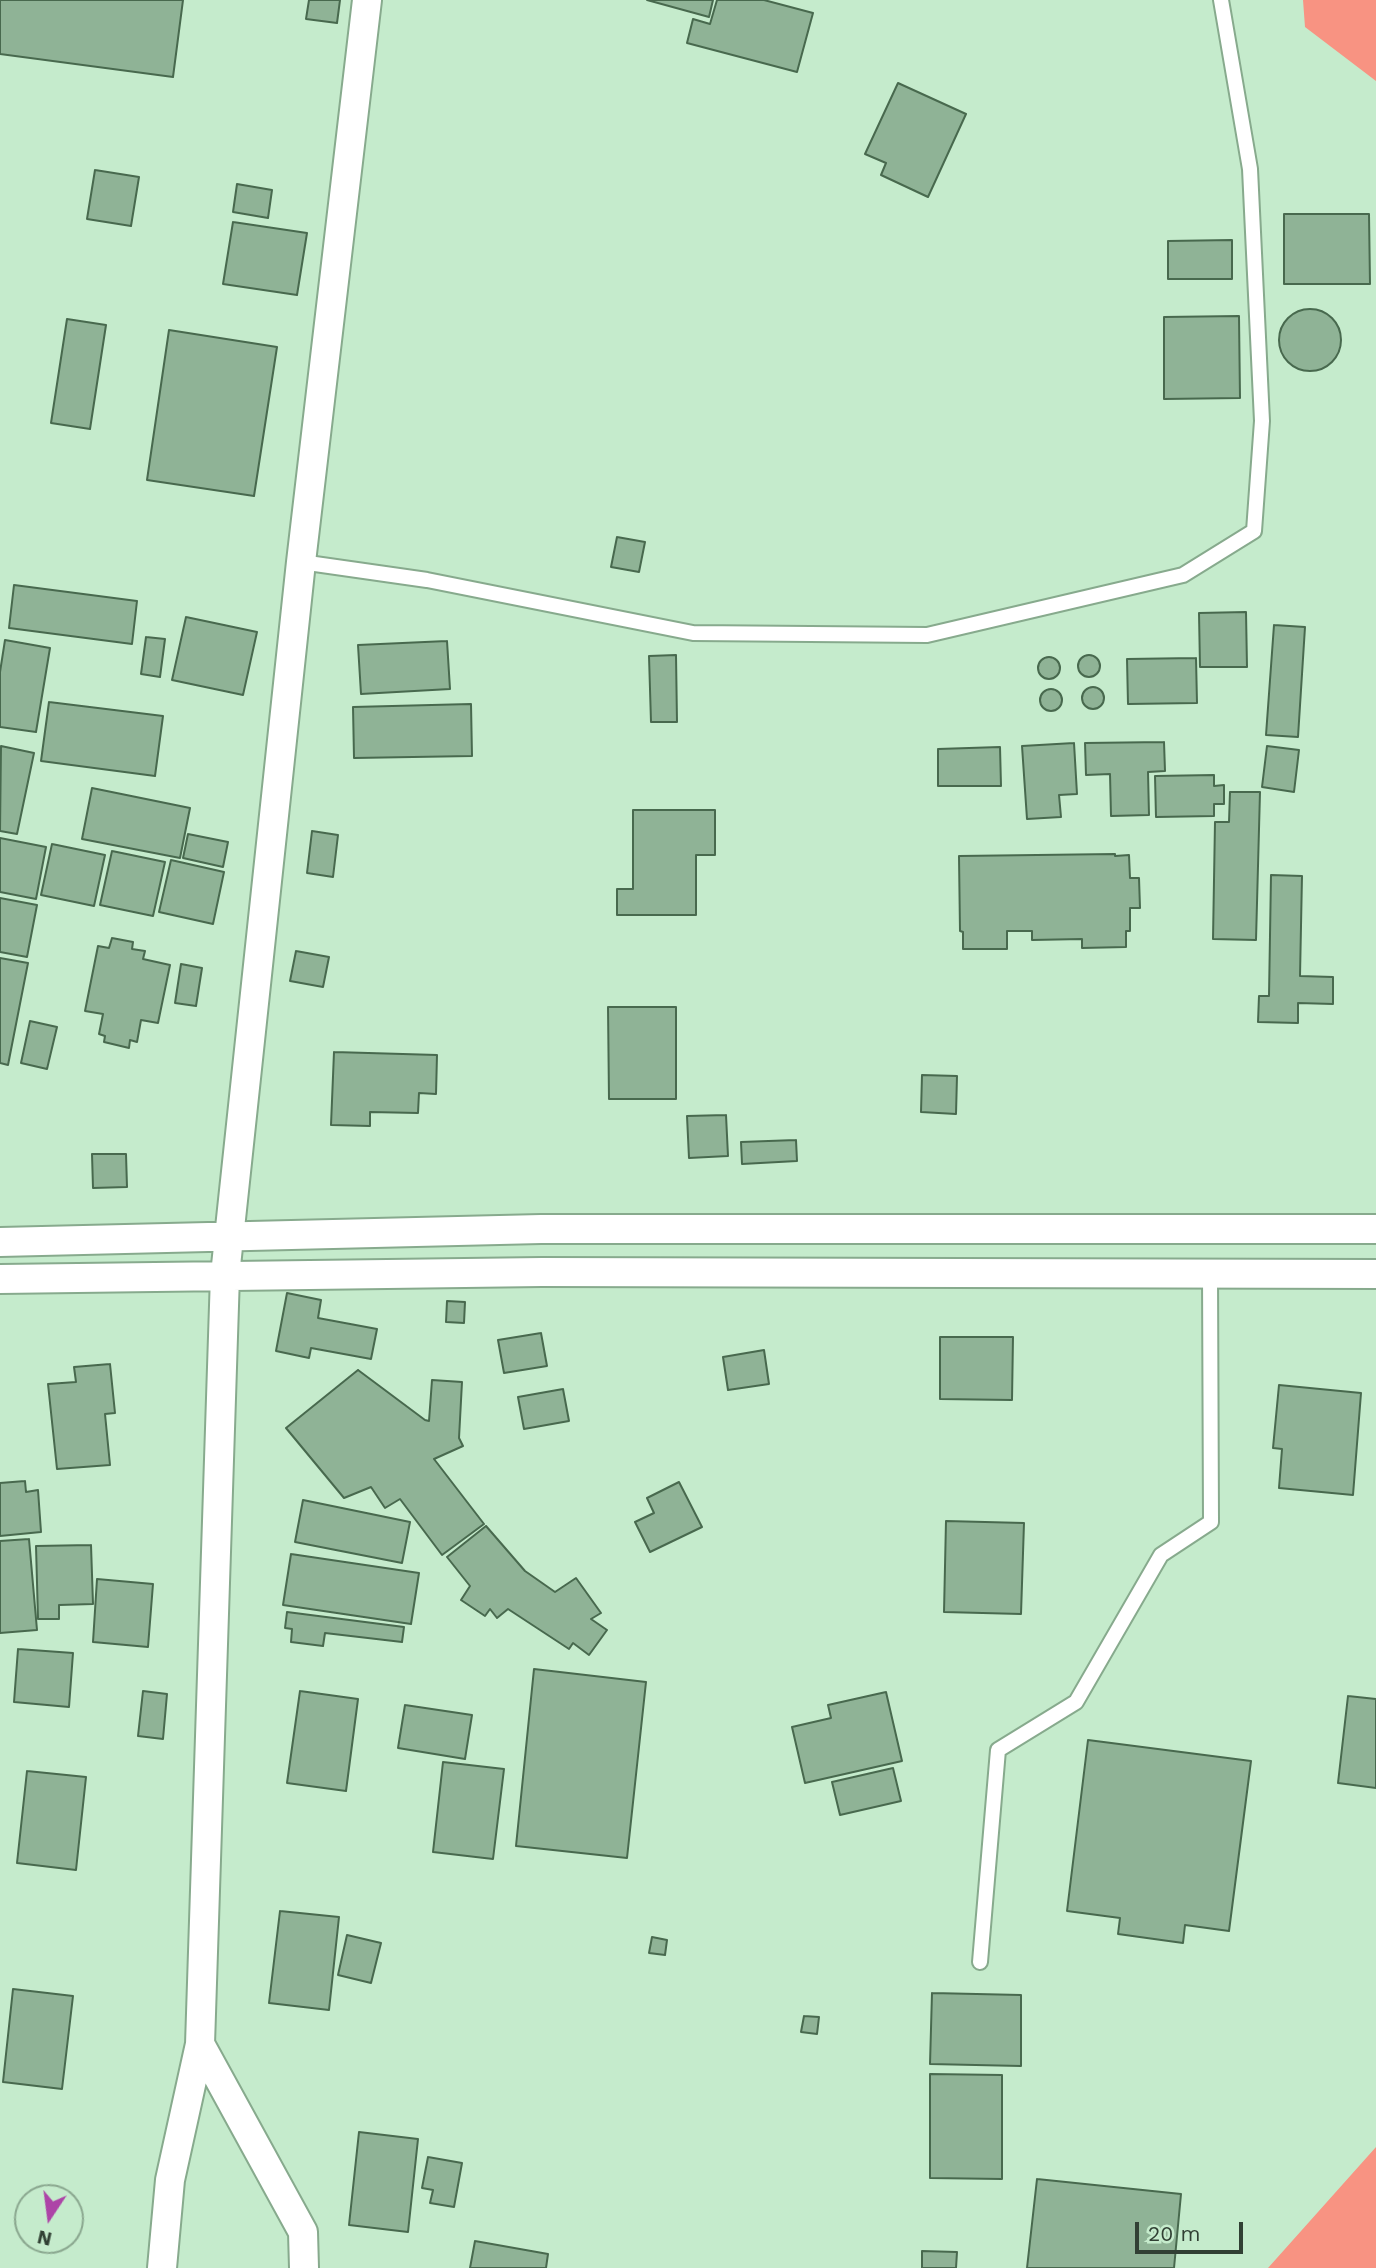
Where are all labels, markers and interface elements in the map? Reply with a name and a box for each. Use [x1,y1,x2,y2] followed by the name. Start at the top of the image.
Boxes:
[14,2184,84,2254] north arrow
[1138,2208,1246,2252] scale bar
[1148,2221,1200,2246] text: 20 m
[35,2225,54,2251] text: N

